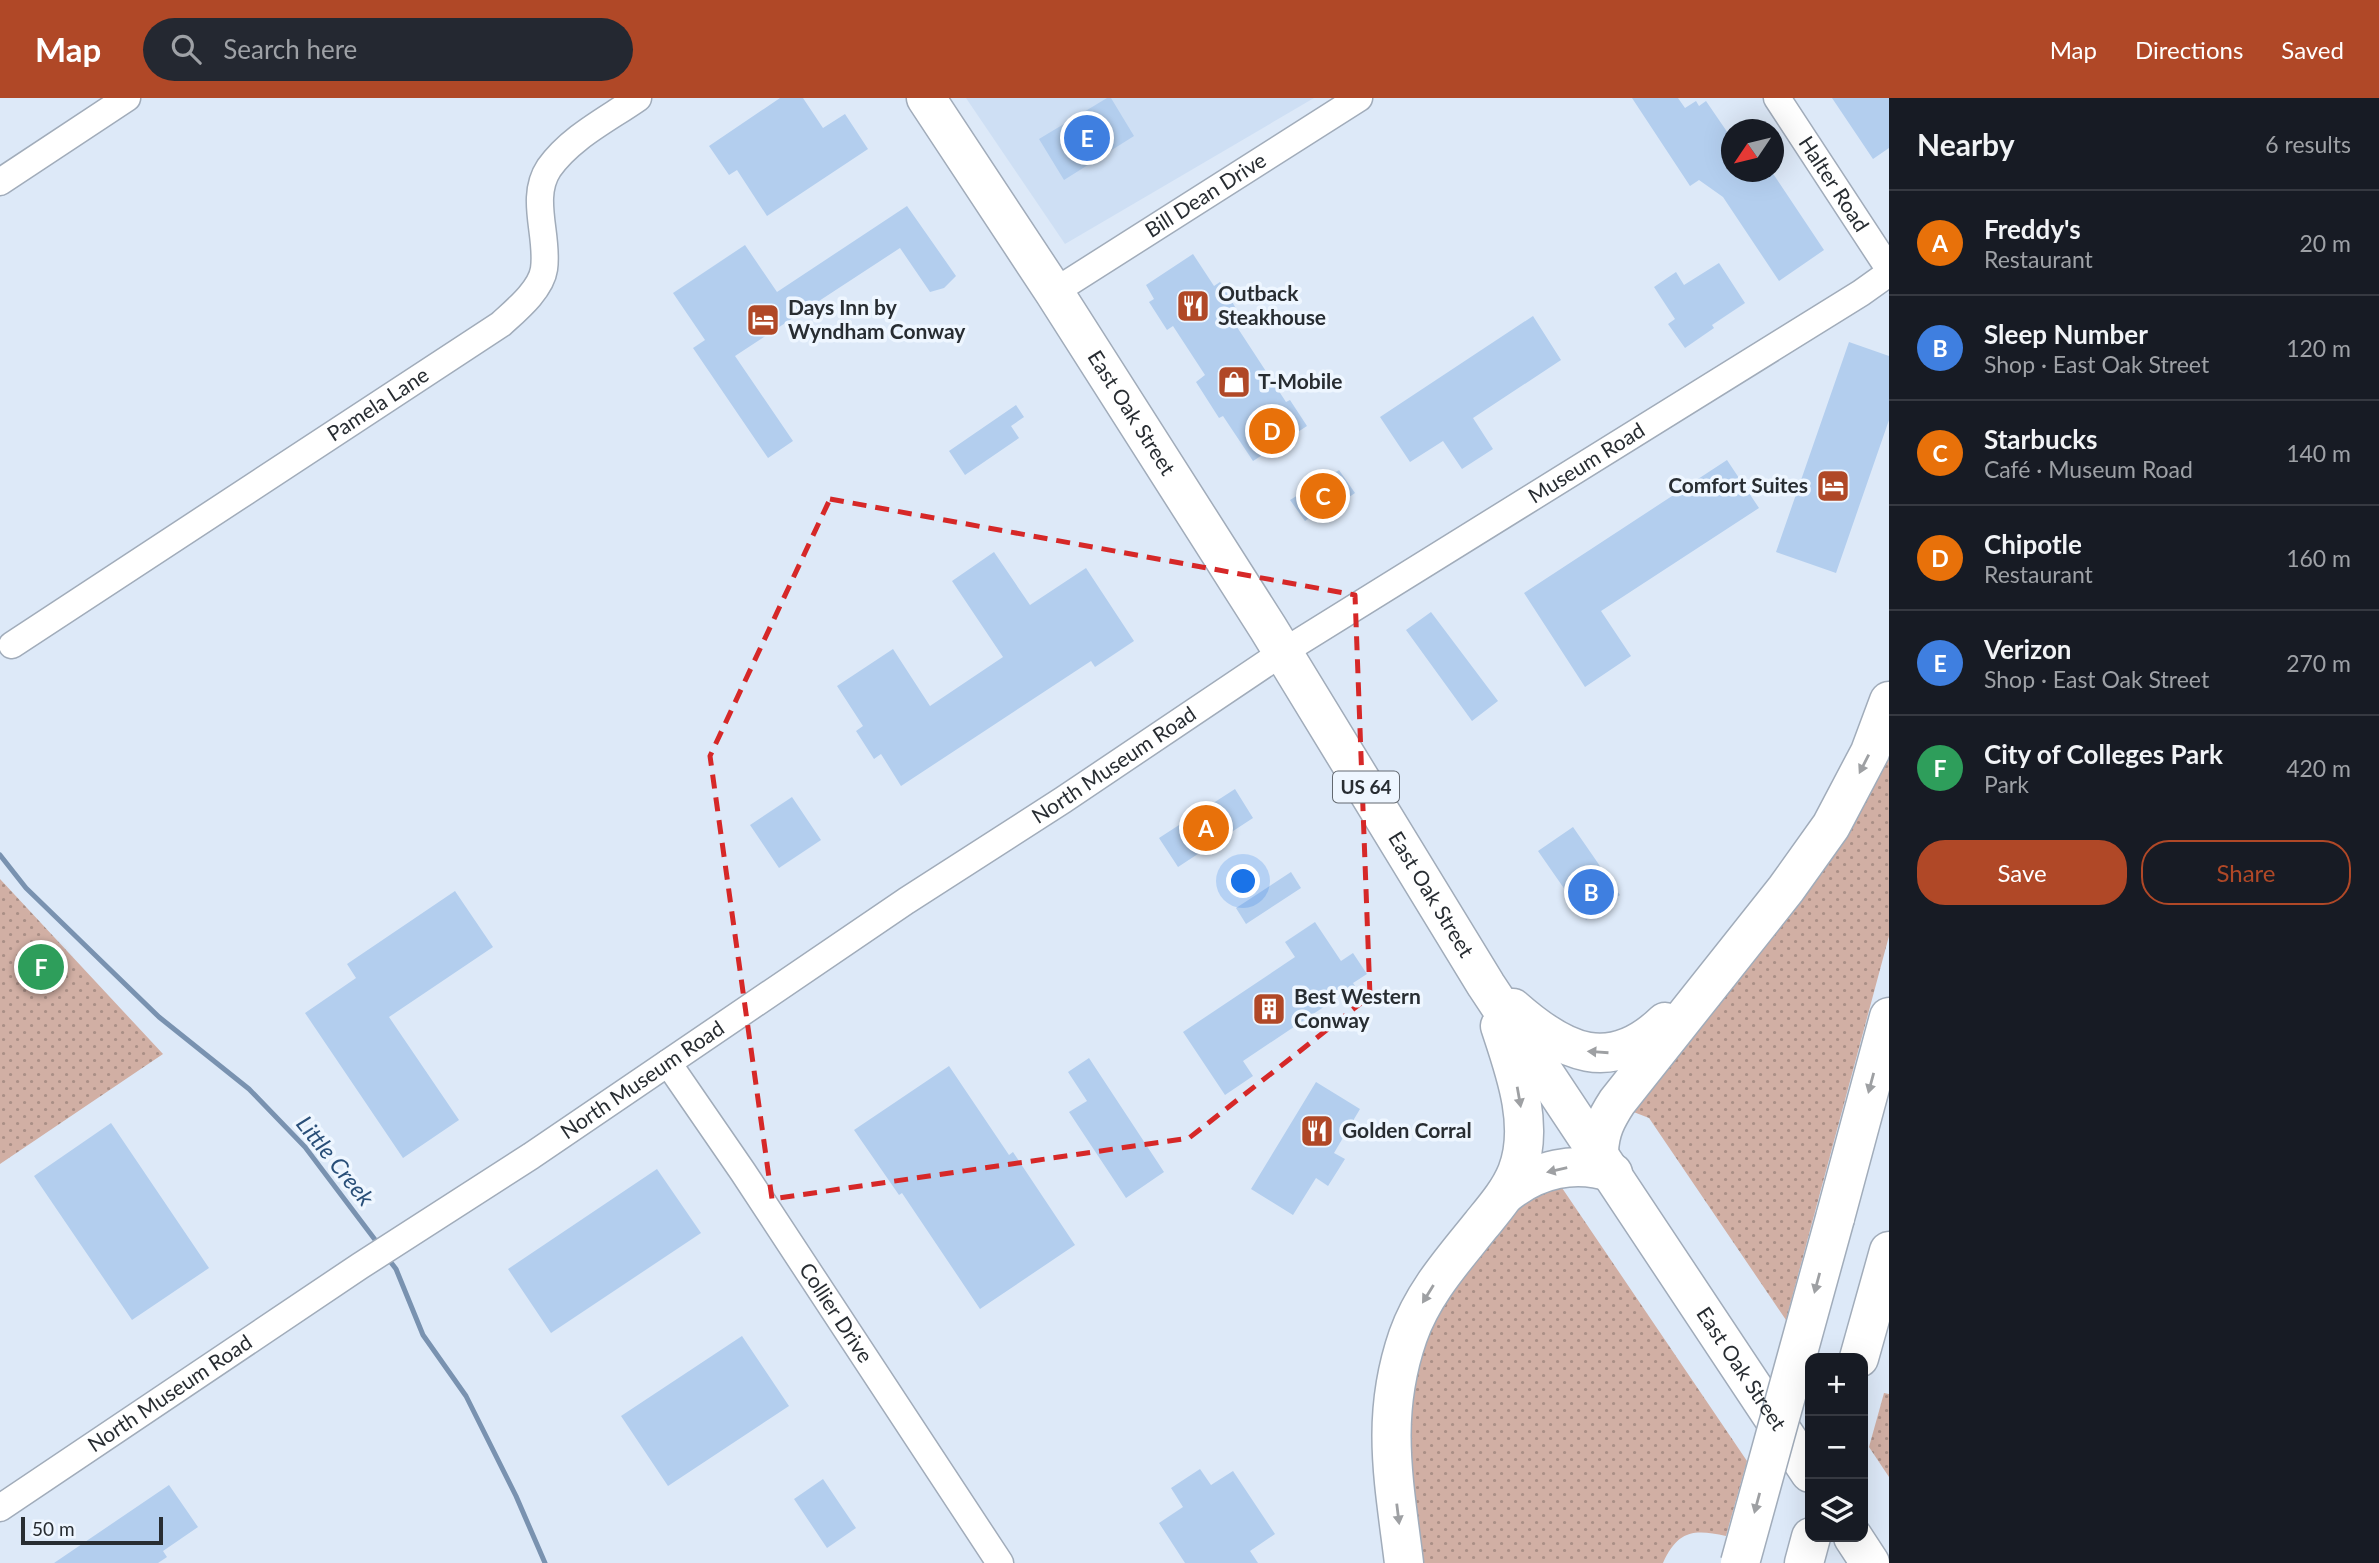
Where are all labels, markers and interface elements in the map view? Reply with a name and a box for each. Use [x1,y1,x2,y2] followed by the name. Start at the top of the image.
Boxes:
[143,18,633,81] search box
[35,29,101,69] text: Map
[167,30,205,68] icon: search
[223,33,357,65] text: Search here
[2050,35,2097,64] text: Map
[2135,35,2243,64] text: Directions
[2281,35,2344,64] text: Saved
[1064,112,1110,164] pin: E
[1721,119,1784,182] north arrow
[1917,126,2015,162] text: Nearby
[2265,130,2351,158] text: 6 results
[1794,131,1875,236] street label: Halter Road
[1140,146,1270,242] street label: Bill Dean Drive
[1984,213,2081,245] text: Freddy's
[1932,229,1948,257] text: A
[2300,229,2351,257] text: 20 m
[1984,245,2093,273] text: Restaurant
[1218,280,1326,329] place label: Outback Steakhouse
[1174,287,1212,325] restaurant icon: Outback Steakhouse
[788,294,966,343] place label: Days Inn by Wyndham Conway
[744,301,782,339] hotel icon: Days Inn by Wyndham Conway
[1984,318,2148,350] text: Sleep Number
[1932,334,1948,362] text: B
[2286,334,2351,362] text: 120 m
[1083,345,1182,480] street label: East Oak Street
[1984,350,2209,378] text: Shop · East Oak Street
[322,361,433,446] street label: Pamela Lane
[1215,363,1253,401] shop icon: T-Mobile
[1258,368,1342,393] place label: T-Mobile
[1249,405,1295,457] pin: D
[1523,417,1649,508] street label: Museum Road
[1984,423,2098,455] text: Starbucks
[1932,439,1948,467] text: C
[2286,439,2351,467] text: 140 m
[1984,455,2193,483] text: Café · Museum Road
[1814,467,1852,505] hotel icon: Comfort Suites
[1300,470,1346,522] pin: C
[1668,472,1808,497] place label: Comfort Suites
[1984,528,2082,560] text: Chipotle
[1931,544,1949,572] text: D
[2286,544,2351,572] text: 160 m
[1984,560,2093,588] text: Restaurant
[1984,633,2072,665] text: Verizon
[1933,649,1947,677] text: E
[2286,649,2351,677] text: 270 m
[1984,665,2209,693] text: Shop · East Oak Street
[1027,700,1200,828] street label: North Museum Road
[1984,738,2223,770] text: City of Colleges Park
[1858,754,1869,774] one-way arrow
[1933,754,1947,782] text: F
[2286,754,2351,782] text: 420 m
[1984,770,2029,798] text: Park
[1333,772,1399,802] road number: US 64
[1183,802,1229,854] pin: A
[1384,826,1480,962] street label: East Oak Street
[1917,840,2127,905] button: Save
[2141,840,2351,905] button: Share
[1226,864,1260,898] your location
[1568,866,1614,918] pin: B
[18,941,64,993] pin: F
[1294,983,1421,1032] place label: Best Western Conway
[1250,990,1288,1028] building icon: Best Western Conway
[555,1015,728,1143] street label: North Museum Road
[1587,1046,1609,1057] one-way arrow
[1866,1072,1876,1093] one-way arrow
[1514,1086,1525,1108] one-way arrow
[291,1110,381,1212] water label: Little Creek
[1298,1112,1336,1150] restaurant icon: Golden Corral
[1342,1117,1472,1142] place label: Golden Corral
[1546,1165,1568,1176] one-way arrow
[795,1257,879,1367] street label: Collier Drive
[1811,1273,1822,1295] one-way arrow
[1422,1285,1435,1304] one-way arrow
[1692,1302,1792,1435] street label: East Oak Street
[83,1328,256,1456] street label: North Museum Road
[1805,1353,1868,1542] map controls
[1805,1353,1868,1416] button: +
[1805,1416,1868,1479] button: −
[1805,1479,1868,1542] button: layers
[1751,1492,1762,1514] one-way arrow
[1392,1504,1403,1526] one-way arrow
[21,1514,163,1546] scale bar
[32,1517,75,1540] text: 50 m

